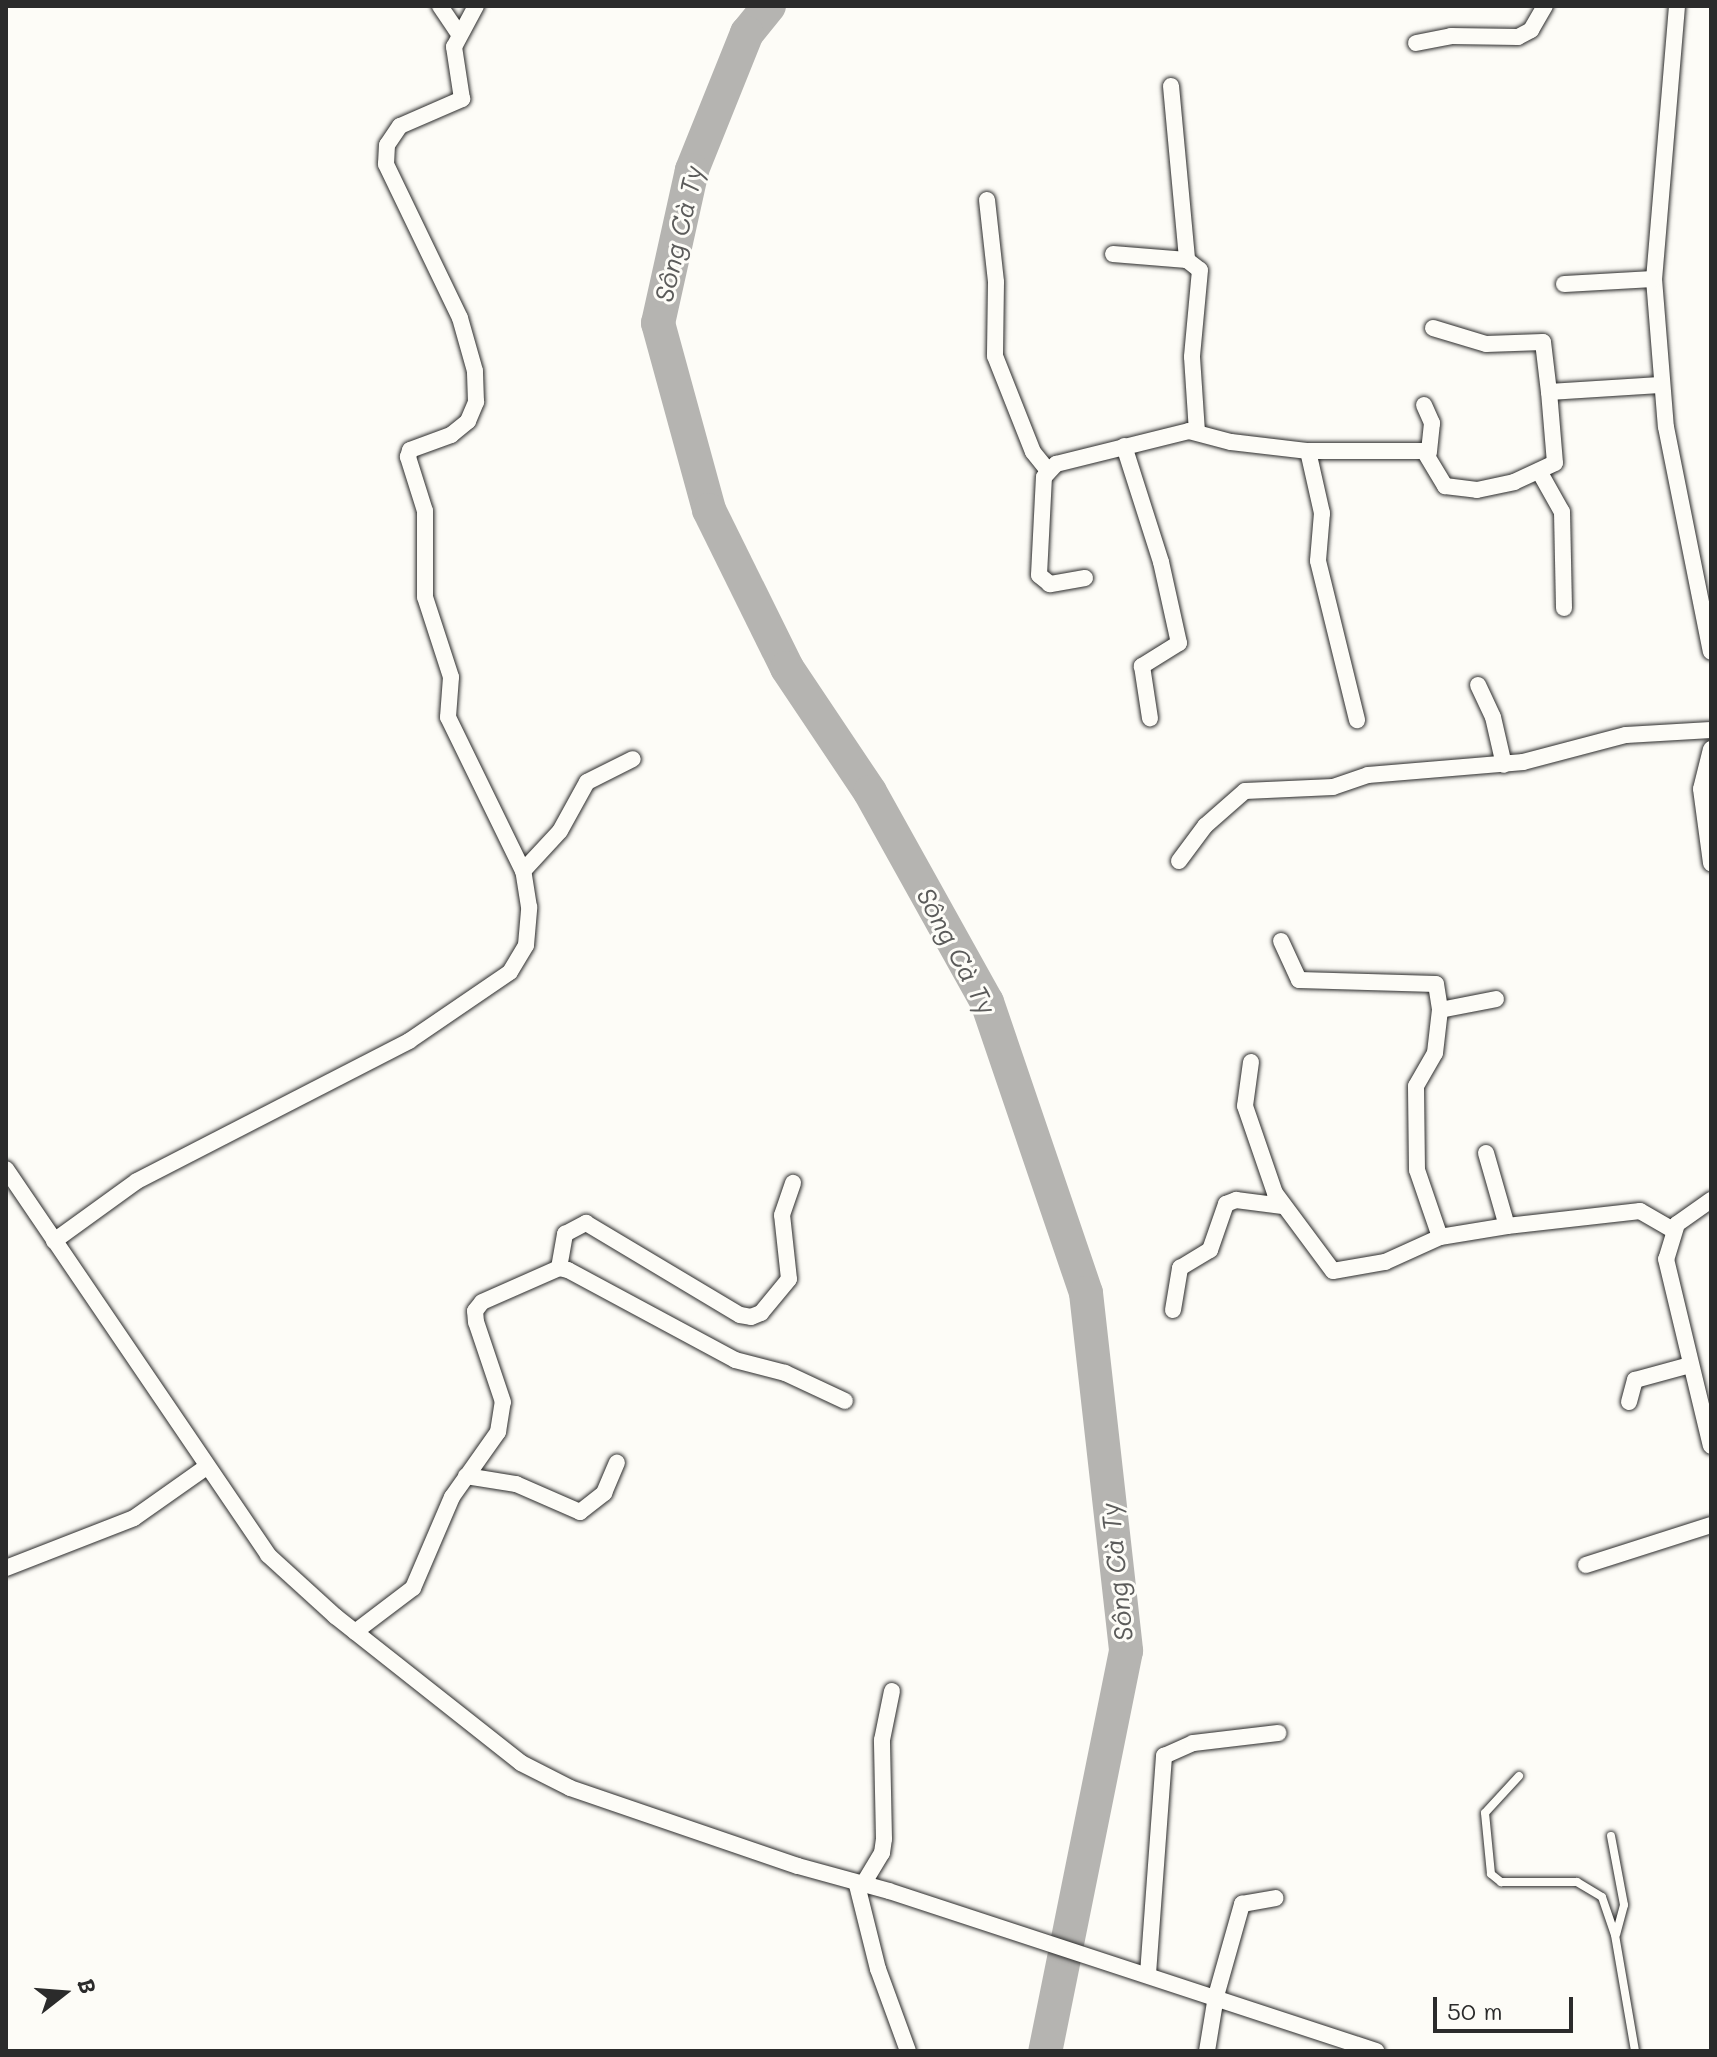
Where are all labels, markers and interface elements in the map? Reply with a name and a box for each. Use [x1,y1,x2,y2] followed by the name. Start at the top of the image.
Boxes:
[648,163,710,305] water label: Sông Cà Ty
[910,882,1002,1020] water label: Sông Cà Ty
[1094,1501,1140,1643] water label: Sông Cà Ty
[24,1953,104,2033] north arrow
[71,1974,103,1997] text: B
[1437,1981,1577,2031] scale bar
[1447,1995,1503,2026] text: 50 m

